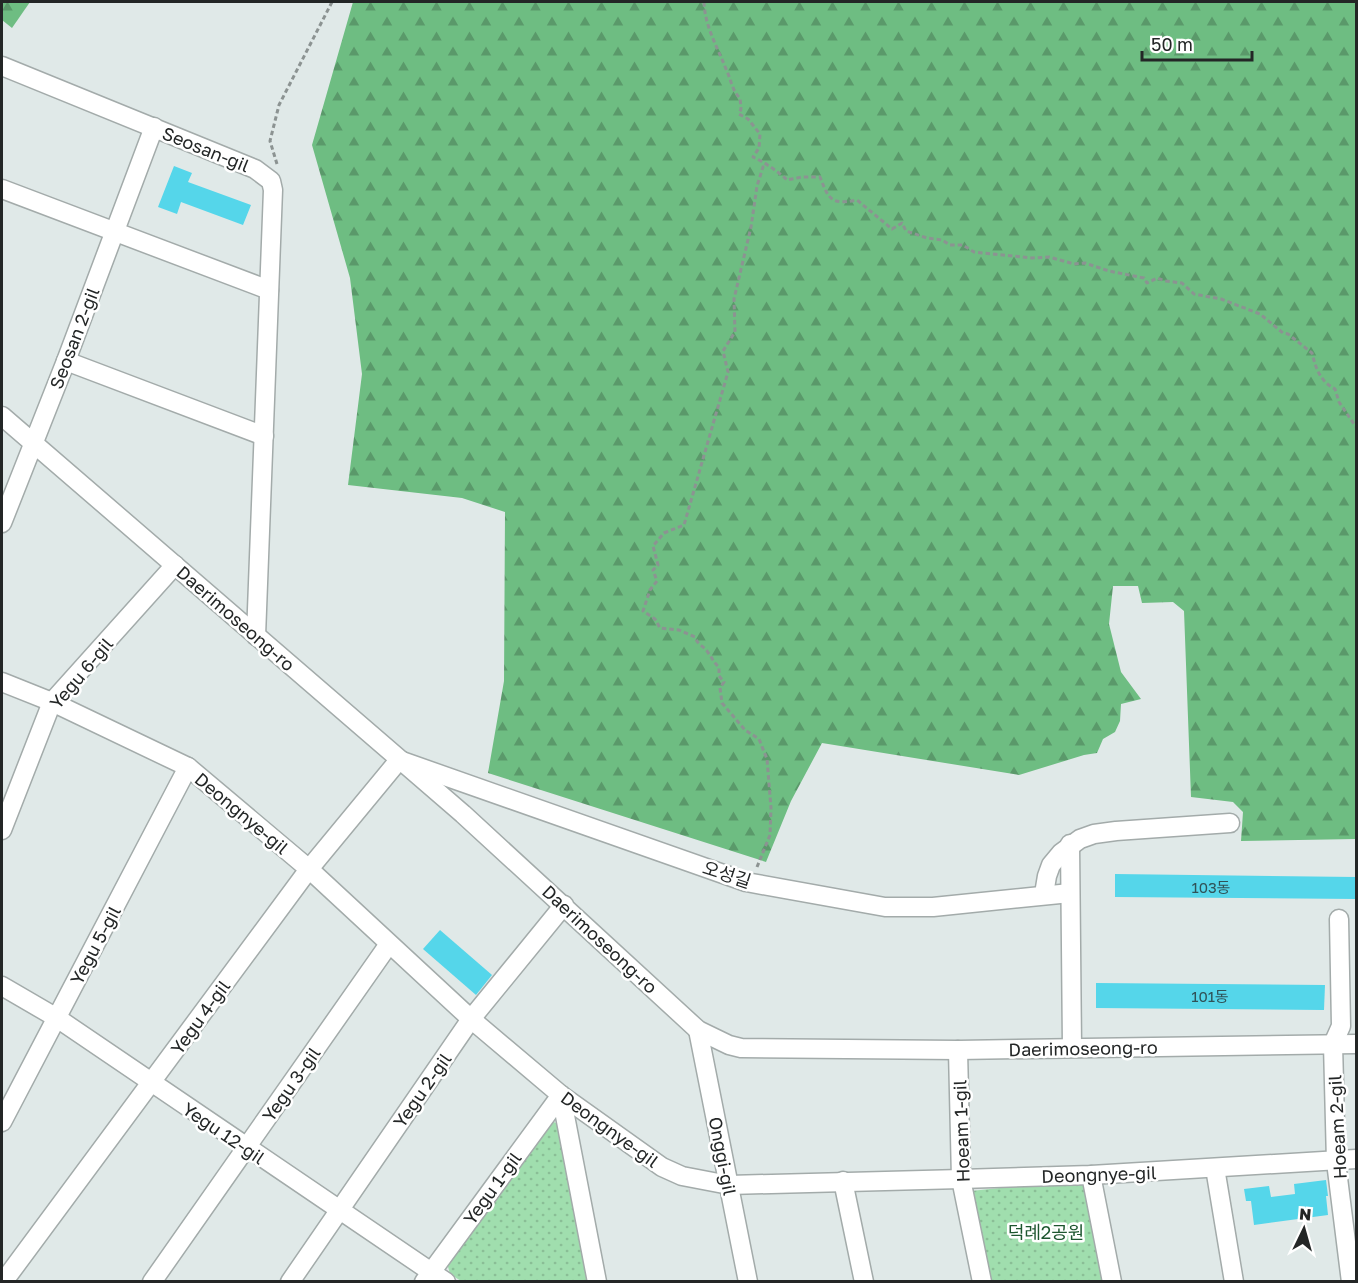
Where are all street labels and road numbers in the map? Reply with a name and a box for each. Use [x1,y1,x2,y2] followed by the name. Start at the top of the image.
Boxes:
[159,122,253,177] street label: Seosan-gil
[45,284,104,392] street label: Seosan 2-gil
[172,561,300,675] street label: Daerimoseong-ro
[45,633,117,713] street label: Yegu 6-gil
[191,768,293,859] street label: Deongnye-gil
[700,856,754,892] street label: 오성길
[538,880,662,998] street label: Daerimoseong-ro
[65,902,125,988] street label: Yegu 5-gil
[166,975,234,1058] street label: Yegu 4-gil
[1008,1036,1158,1060] street label: Daerimoseong-ro
[257,1042,325,1126] street label: Yegu 3-gil
[388,1048,456,1132] street label: Yegu 2-gil
[1323,1074,1351,1180] street label: Hoeam 2-gil
[948,1079,974,1183] street label: Hoeam 1-gil
[557,1086,663,1172] street label: Deongnye-gil
[179,1097,270,1169] street label: Yegu 12-gil
[705,1115,741,1198] street label: Onggi-gil
[458,1147,526,1229] street label: Yegu 1-gil
[1041,1161,1157,1187] street label: Deongnye-gil

